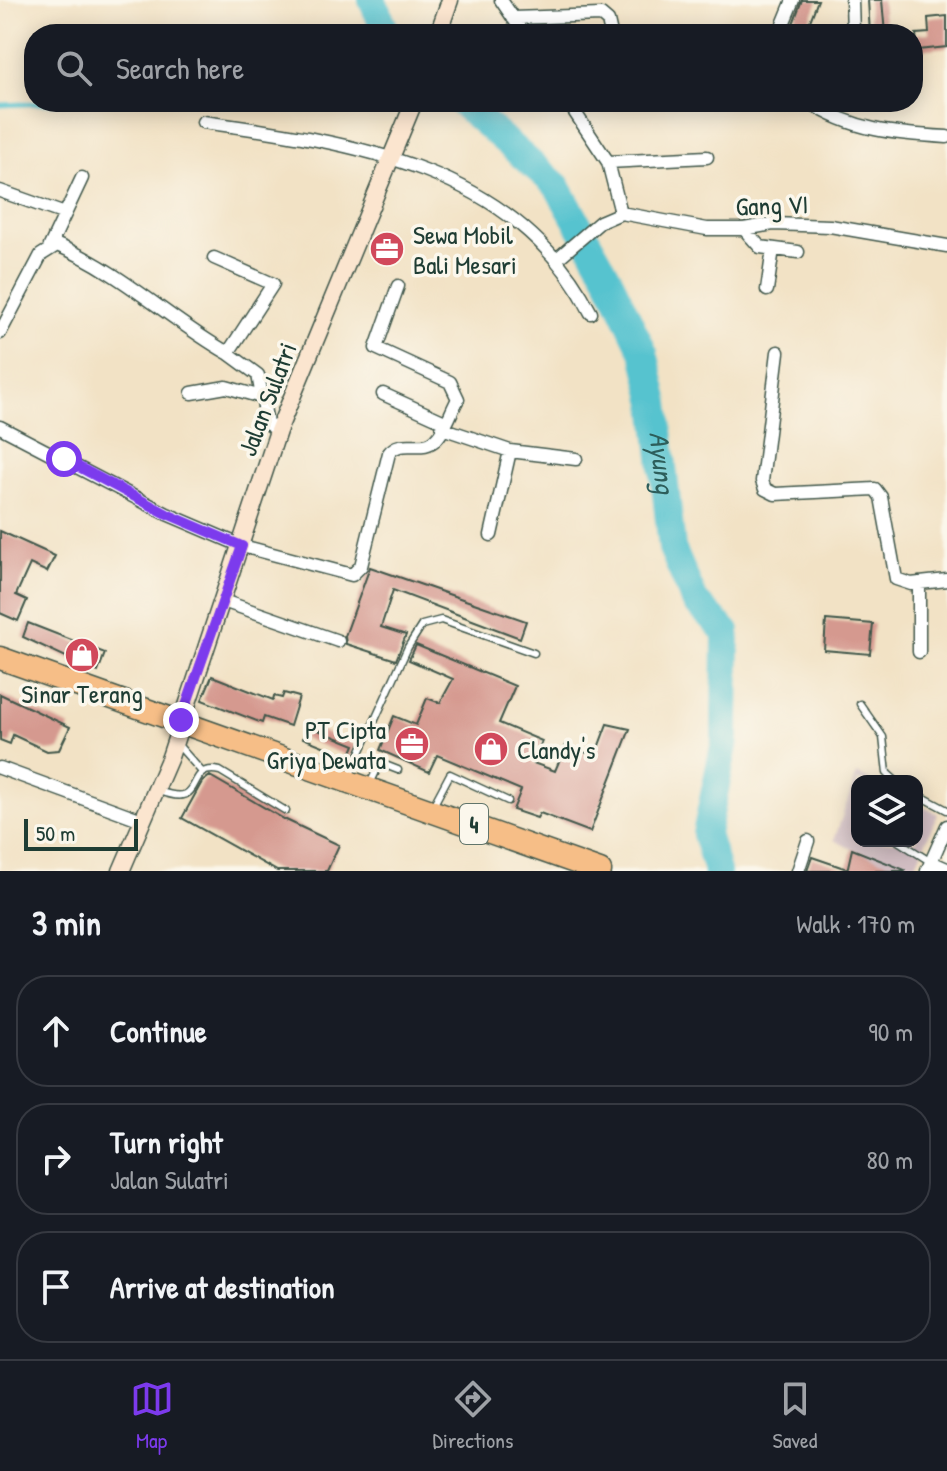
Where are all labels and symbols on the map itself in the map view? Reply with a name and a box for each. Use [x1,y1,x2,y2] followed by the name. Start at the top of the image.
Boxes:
[735,186,809,224] street label: Gang VI
[413,217,517,282] place label: Sewa Mobil Bali Mesari
[368,230,406,268] office icon: Sewa Mobil Bali Mesari
[229,337,305,461] street label: Jalan Sulatri
[640,430,685,497] water label: Ayung
[46,441,82,477] route start
[63,636,101,674] shop icon: Sinar Terang
[21,676,143,711] place label: Sinar Terang
[163,702,199,738] route end
[266,712,386,777] place label: PT Cipta Griya Dewata
[393,725,431,763] office icon: PT Cipta Griya Dewata
[472,730,510,768] shop icon: Clandy's
[517,732,596,767] place label: Clandy's
[460,804,488,844] road number: 4
[24,815,138,851] scale bar

